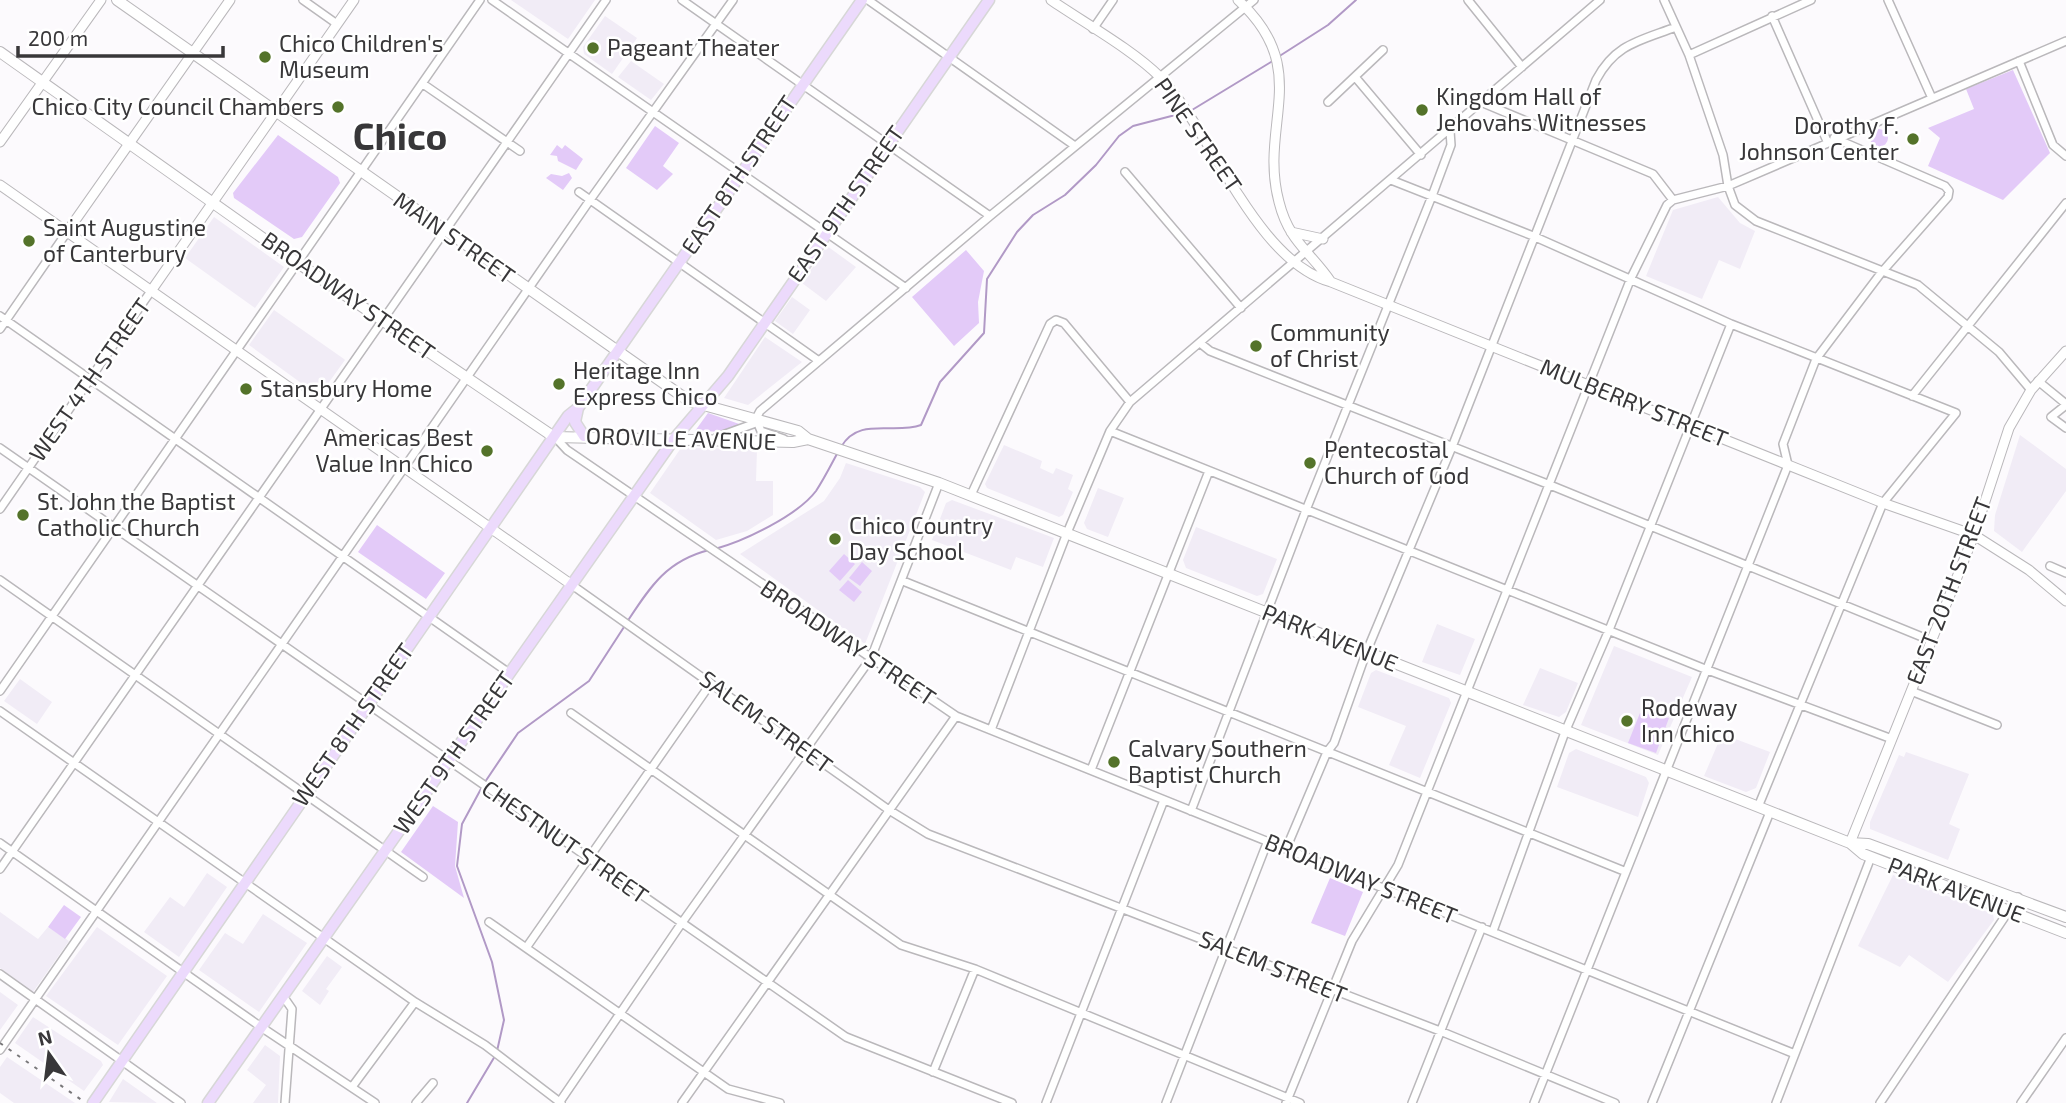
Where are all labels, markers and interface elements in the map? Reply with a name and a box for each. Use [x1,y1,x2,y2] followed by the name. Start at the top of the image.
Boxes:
[18,14,222,58] scale bar
[28,25,88,50] text: 200 m
[279,29,444,83] place label: Chico Children's Museum
[607,33,780,61] place label: Pageant Theater
[585,40,601,56] marker: Pageant Theater
[257,49,273,65] marker: Chico Children's Museum
[1149,72,1249,197] street label: PINE STREET
[1436,82,1646,136] place label: Kingdom Hall of Jehovahs Witnesses
[675,90,802,259] street label: EAST 8TH STREET
[32,92,324,120] place label: Chico City Council Chambers
[330,99,346,115] marker: Chico City Council Chambers
[1414,102,1430,118] marker: Kingdom Hall of Jehovahs Witnesses
[1739,111,1899,165] place label: Dorothy F. Johnson Center
[353,113,447,157] district label: Chico
[781,120,910,287] street label: EAST 9TH STREET
[1905,131,1921,147] marker: Dorothy F. Johnson Center
[389,185,521,289] street label: MAIN STREET
[43,213,206,267] place label: Saint Augustine of Canterbury
[257,225,441,365] street label: BROADWAY STREET
[21,233,37,249] marker: Saint Augustine of Canterbury
[22,292,156,466] street label: WEST 4TH STREET
[1270,318,1390,372] place label: Community of Christ
[1248,338,1264,354] marker: Community of Christ
[1536,352,1732,452] street label: MULBERRY STREET
[573,356,717,410] place label: Heritage Inn Express Chico
[260,374,432,402] place label: Stansbury Home
[551,376,567,392] marker: Heritage Inn Express Chico
[238,381,254,397] marker: Stansbury Home
[585,421,777,455] street label: OROVILLE AVENUE
[315,423,473,477] place label: Americas Best Value Inn Chico
[1324,435,1469,489] place label: Pentecostal Church of God
[479,443,495,459] marker: Americas Best Value Inn Chico
[1302,455,1318,471] marker: Pentecostal Church of God
[37,487,236,541] place label: St. John the Baptist Catholic Church
[1899,493,1997,688] street label: EAST 20TH STREET
[15,507,31,523] marker: St. John the Baptist Catholic Church
[849,511,993,565] place label: Chico Country Day School
[827,531,843,547] marker: Chico Country Day School
[756,573,941,711] street label: BROADWAY STREET
[1258,597,1402,677] street label: PARK AVENUE
[285,637,419,811] street label: WEST 8TH STREET
[695,664,838,779] street label: SALEM STREET
[387,666,520,839] street label: WEST 9TH STREET
[1641,693,1737,747] place label: Rodeway Inn Chico
[1619,713,1635,729] marker: Rodeway Inn Chico
[1128,734,1307,788] place label: Calvary Southern Baptist Church
[1106,754,1122,770] marker: Calvary Southern Baptist Church
[477,773,654,909] street label: CHESTNUT STREET
[1261,827,1462,929] street label: BROADWAY STREET
[1884,850,2029,928] street label: PARK AVENUE
[1195,924,1351,1008] street label: SALEM STREET
[14,1019,84,1089] north arrow
[35,1024,54,1050] text: N

